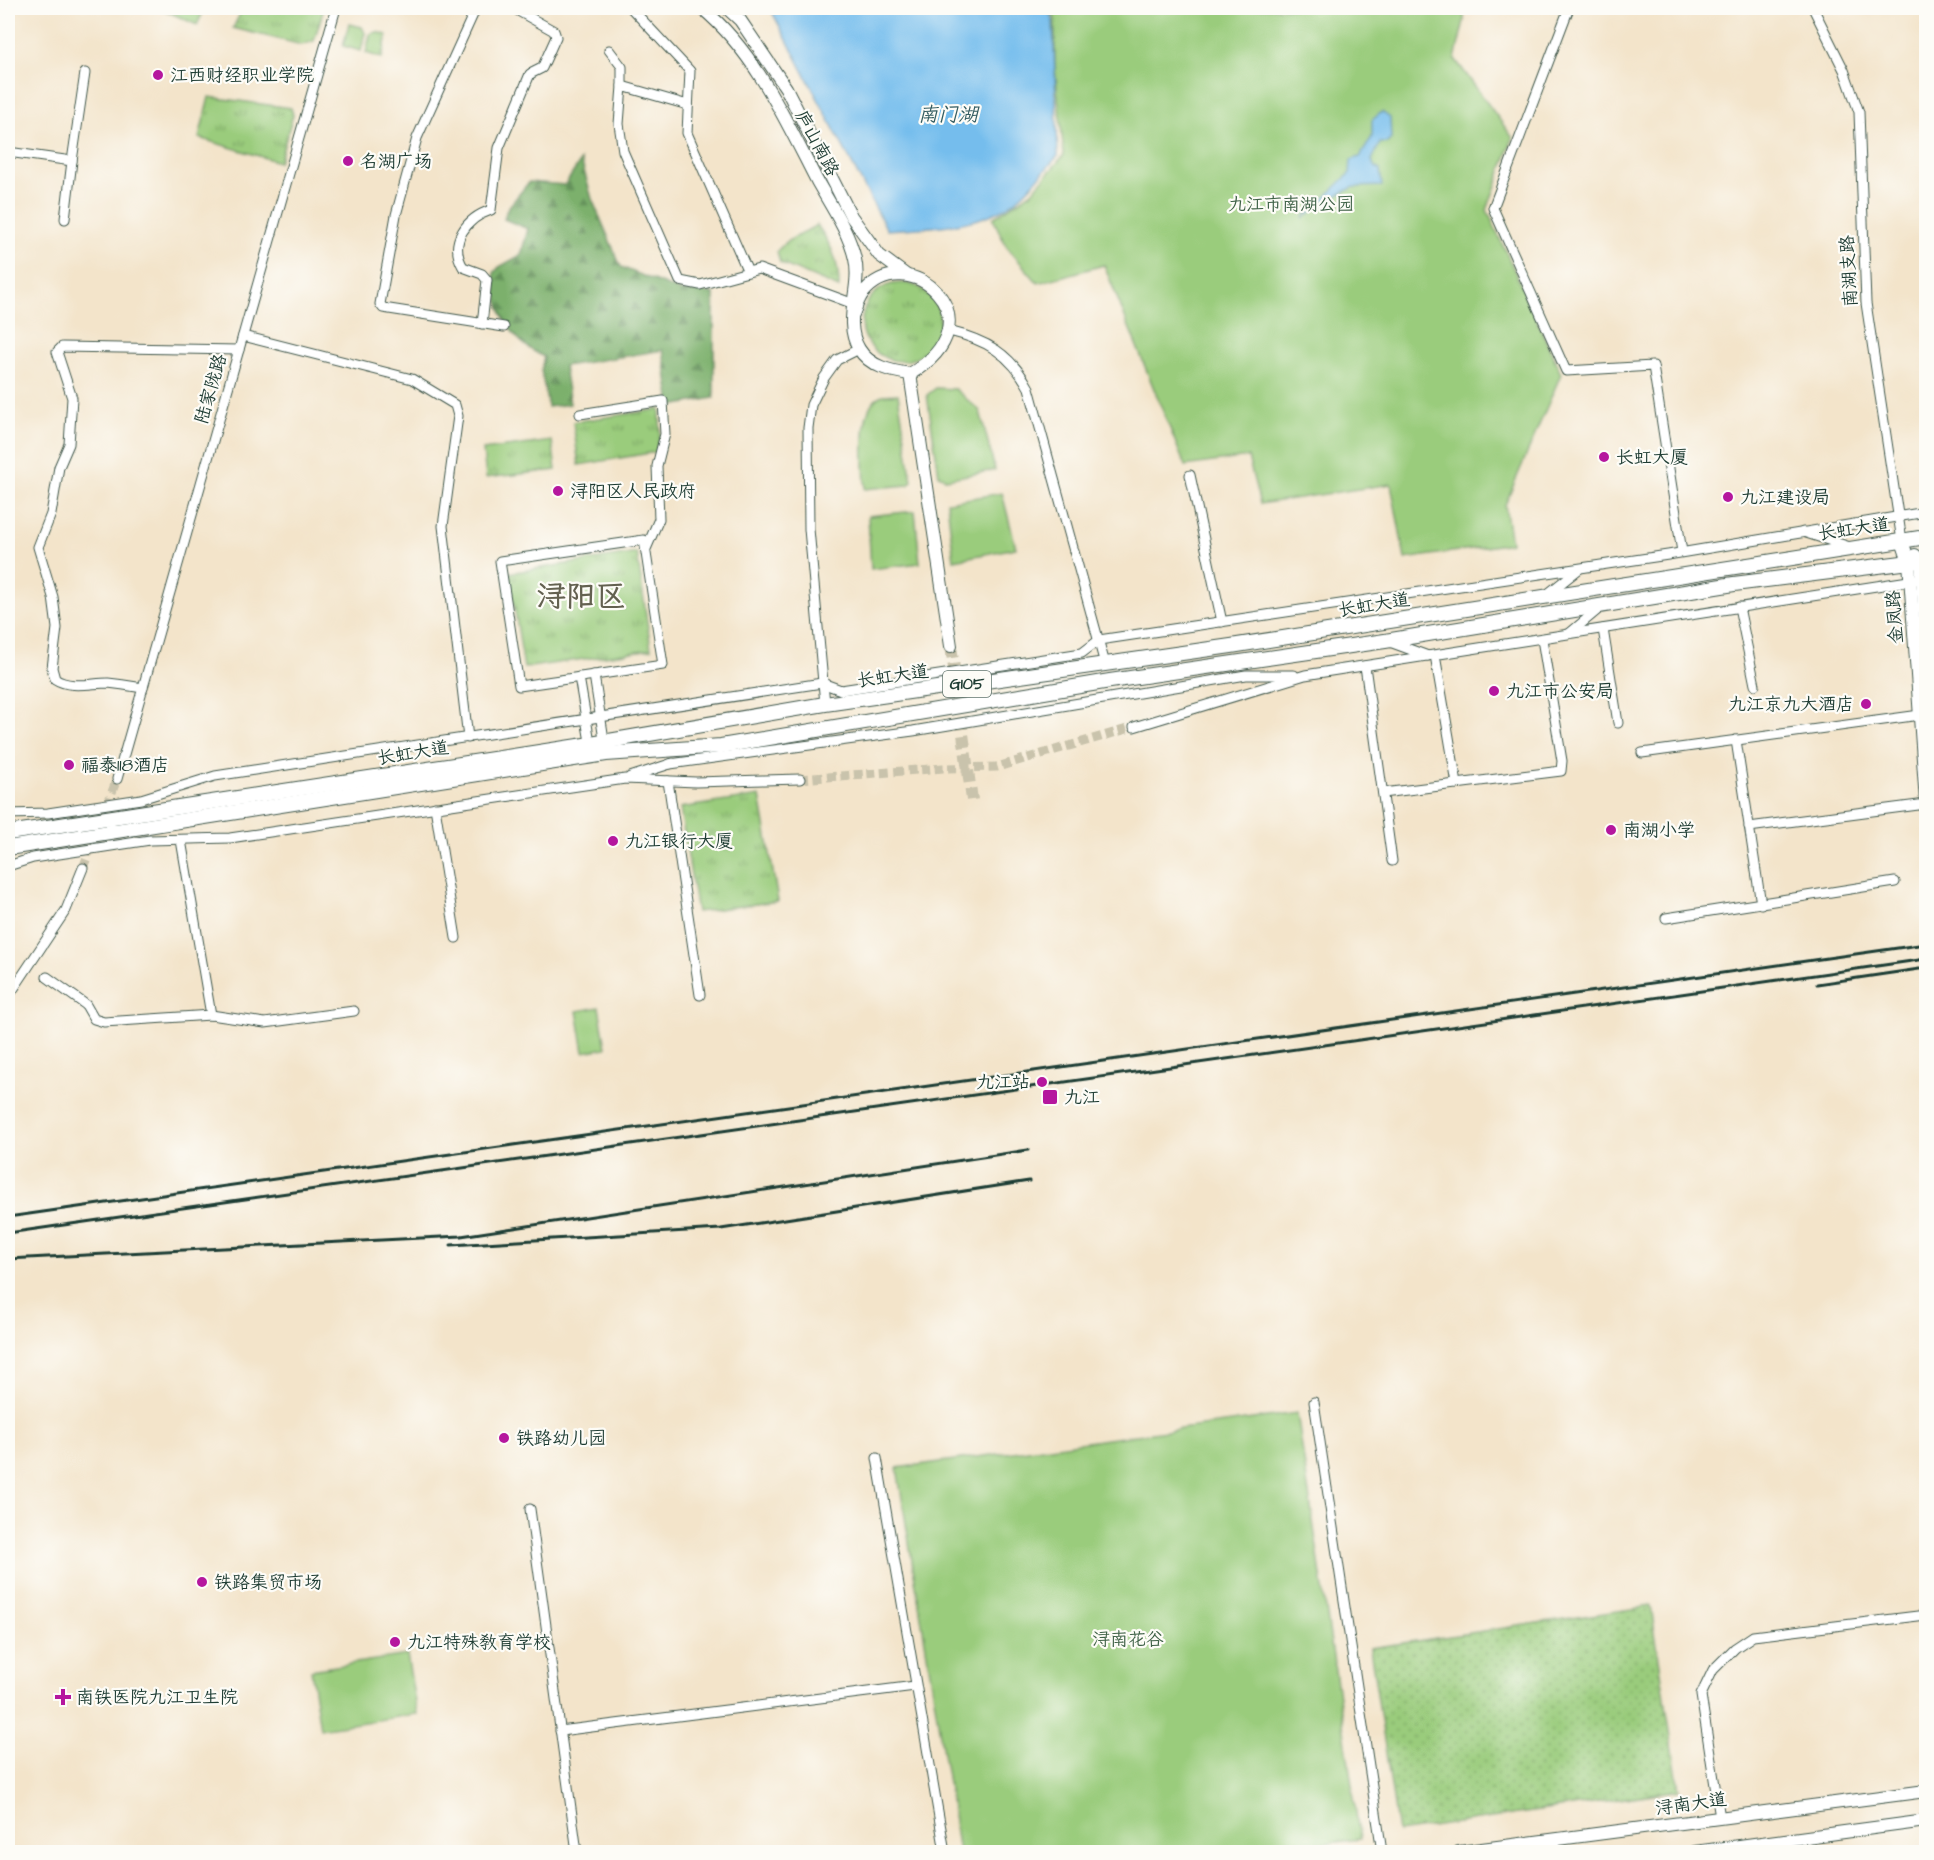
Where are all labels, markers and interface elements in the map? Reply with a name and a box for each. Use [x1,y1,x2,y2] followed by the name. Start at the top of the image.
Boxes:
[170,63,314,88] place label: 江西财经职业学院
[151,68,165,82] marker: 江西财经职业学院
[918,101,980,129] water label: 南门湖
[789,105,845,181] street label: 庐山南路
[360,149,432,174] place label: 名湖广场
[341,154,355,168] marker: 名湖广场
[1228,192,1354,217] park label: 九江市南湖公园
[1835,234,1863,308] street label: 南湖支路
[189,351,233,427] street label: 陆家陇路
[1616,445,1688,470] place label: 长虹大厦
[1597,450,1611,464] marker: 长虹大厦
[570,479,696,504] place label: 浔阳区人民政府
[551,484,565,498] marker: 浔阳区人民政府
[1740,485,1830,510] place label: 九江建设局
[1721,490,1735,504] marker: 九江建设局
[1817,512,1891,546] street label: 长虹大道
[536,576,626,618] district label: 浔阳区
[1336,587,1412,623] street label: 长虹大道
[1881,589,1909,645] street label: 金凤路
[856,659,930,693] street label: 长虹大道
[943,671,991,697] road number: G105
[1506,679,1614,704] place label: 九江市公安局
[1487,684,1501,698] marker: 九江市公安局
[1728,692,1854,717] place label: 九江京九大酒店
[1859,697,1873,711] marker: 九江京九大酒店
[375,735,451,771] street label: 长虹大道
[81,753,169,778] place label: 福泰118酒店
[62,758,76,772] marker: 福泰118酒店
[1623,818,1695,843] place label: 南湖小学
[1604,823,1618,837] marker: 南湖小学
[625,829,733,854] place label: 九江银行大厦
[606,834,620,848] marker: 九江银行大厦
[976,1070,1030,1095] place label: 九江站
[1035,1075,1049,1089] marker: 九江站
[1064,1085,1100,1110] place label: 九江
[1041,1088,1059,1106] marker: 九江
[516,1426,606,1451] place label: 铁路幼儿园
[497,1431,511,1445] marker: 铁路幼儿园
[214,1570,322,1595] place label: 铁路集贸市场
[195,1575,209,1589] marker: 铁路集贸市场
[1092,1627,1164,1652] park label: 浔南花谷
[407,1630,551,1655] place label: 九江特殊教育学校
[388,1635,402,1649] marker: 九江特殊教育学校
[76,1685,238,1710] place label: 南铁医院九江卫生院
[54,1688,72,1706] marker: 南铁医院九江卫生院
[1654,1787,1728,1821] street label: 浔南大道

